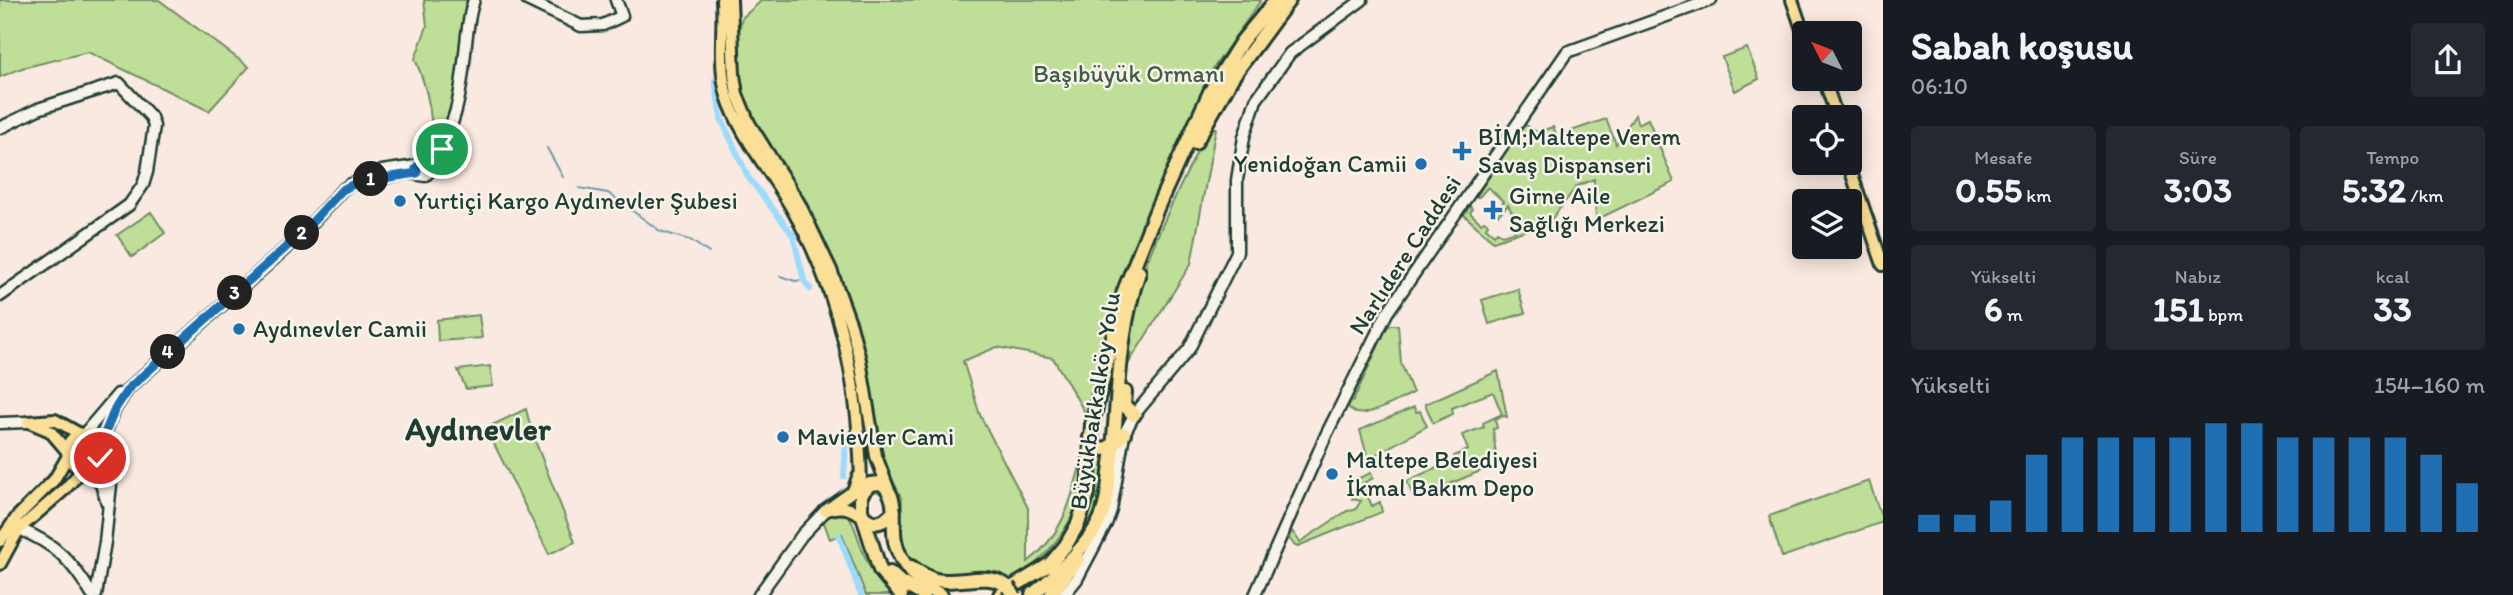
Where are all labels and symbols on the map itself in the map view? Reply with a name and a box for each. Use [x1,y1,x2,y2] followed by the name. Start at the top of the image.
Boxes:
[1792,21,1862,91] north arrow
[1033,59,1225,88] park label: Başıbüyük Ormanı
[412,119,472,179] pin
[1478,122,1681,179] place label: BİM;Maltepe Verem Savaş Dispanseri
[1452,141,1472,161] marker: BİM;Maltepe Verem Savaş Dispanseri
[1234,149,1407,178] place label: Yenidoğan Camii
[1413,156,1429,172] marker: Yenidoğan Camii
[354,162,388,196] pin: 1
[1342,170,1467,340] street label: Narlıdere Caddesi
[1509,181,1665,238] place label: Girne Aile Sağlığı Merkezi
[414,186,738,215] place label: Yurtiçi Kargo Aydınevler Şubesi
[392,193,408,209] marker: Yurtiçi Kargo Aydınevler Şubesi
[1483,200,1503,220] marker: Girne Aile Sağlığı Merkezi
[284,216,320,250] pin: 2
[218,276,252,310] pin: 3
[1063,290,1126,512] street label: Büyükbakkalköy Yolu
[253,314,427,343] place label: Aydınevler Camii
[231,321,247,337] marker: Aydınevler Camii
[150,334,186,370] pin: 4
[404,410,552,448] district label: Aydınevler
[797,422,954,451] place label: Mavievler Cami
[70,428,130,488] pin
[775,429,791,445] marker: Mavievler Cami
[1346,445,1538,502] place label: Maltepe Belediyesi İkmal Bakım Depo
[1324,466,1340,482] marker: Maltepe Belediyesi İkmal Bakım Depo

